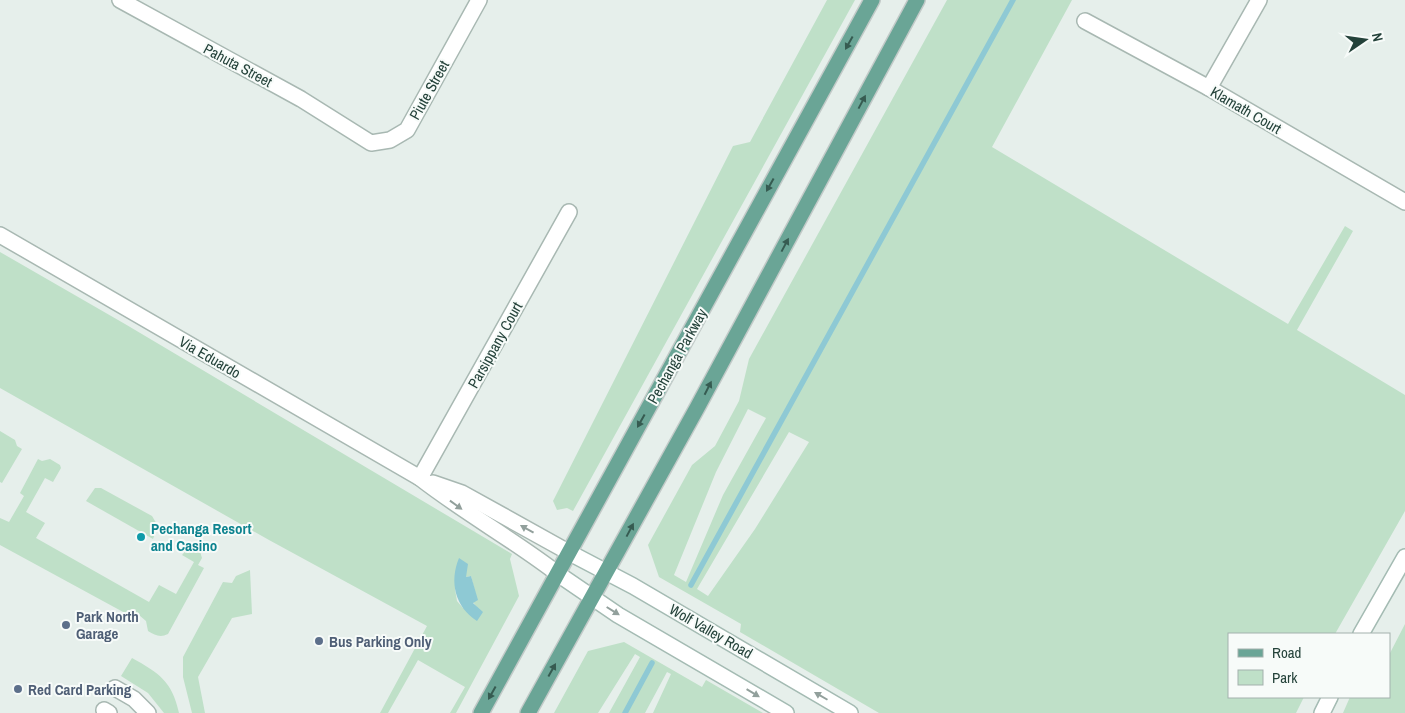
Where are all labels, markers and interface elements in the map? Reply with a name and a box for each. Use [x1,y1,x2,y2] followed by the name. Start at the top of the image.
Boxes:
[1340,15,1390,65] north arrow
[1368,31,1387,43] text: N
[844,36,853,49] one-way arrow
[200,38,277,92] street label: Pahuta Street
[404,56,454,124] street label: Piute Street
[1207,81,1286,139] street label: Klamath Court
[858,94,866,109] one-way arrow
[766,179,775,192] one-way arrow
[780,238,789,251] one-way arrow
[463,298,528,392] street label: Parsippany Court
[642,304,712,407] street label: Pechanga Parkway
[175,331,245,383] street label: Via Eduardo
[704,381,712,395] one-way arrow
[637,414,645,428] one-way arrow
[449,500,462,511] one-way arrow
[151,518,252,556] place label: Pechanga Resort and Casino
[626,523,634,538] one-way arrow
[520,525,535,533] one-way arrow
[135,531,147,543] marker: Pechanga Resort and Casino
[665,599,757,663] street label: Wolf Valley Road
[76,606,139,644] place label: Park North Garage
[606,607,619,616] one-way arrow
[60,619,72,631] marker: Park North Garage
[329,631,432,652] place label: Bus Parking Only
[1228,633,1390,698] legend
[313,635,325,647] marker: Bus Parking Only
[1272,642,1301,663] text: Road
[548,664,557,677] one-way arrow
[1272,667,1298,688] text: Park
[28,679,132,700] place label: Red Card Parking
[12,683,24,695] marker: Red Card Parking
[488,686,496,701] one-way arrow
[746,689,760,698] one-way arrow
[814,691,827,700] one-way arrow

